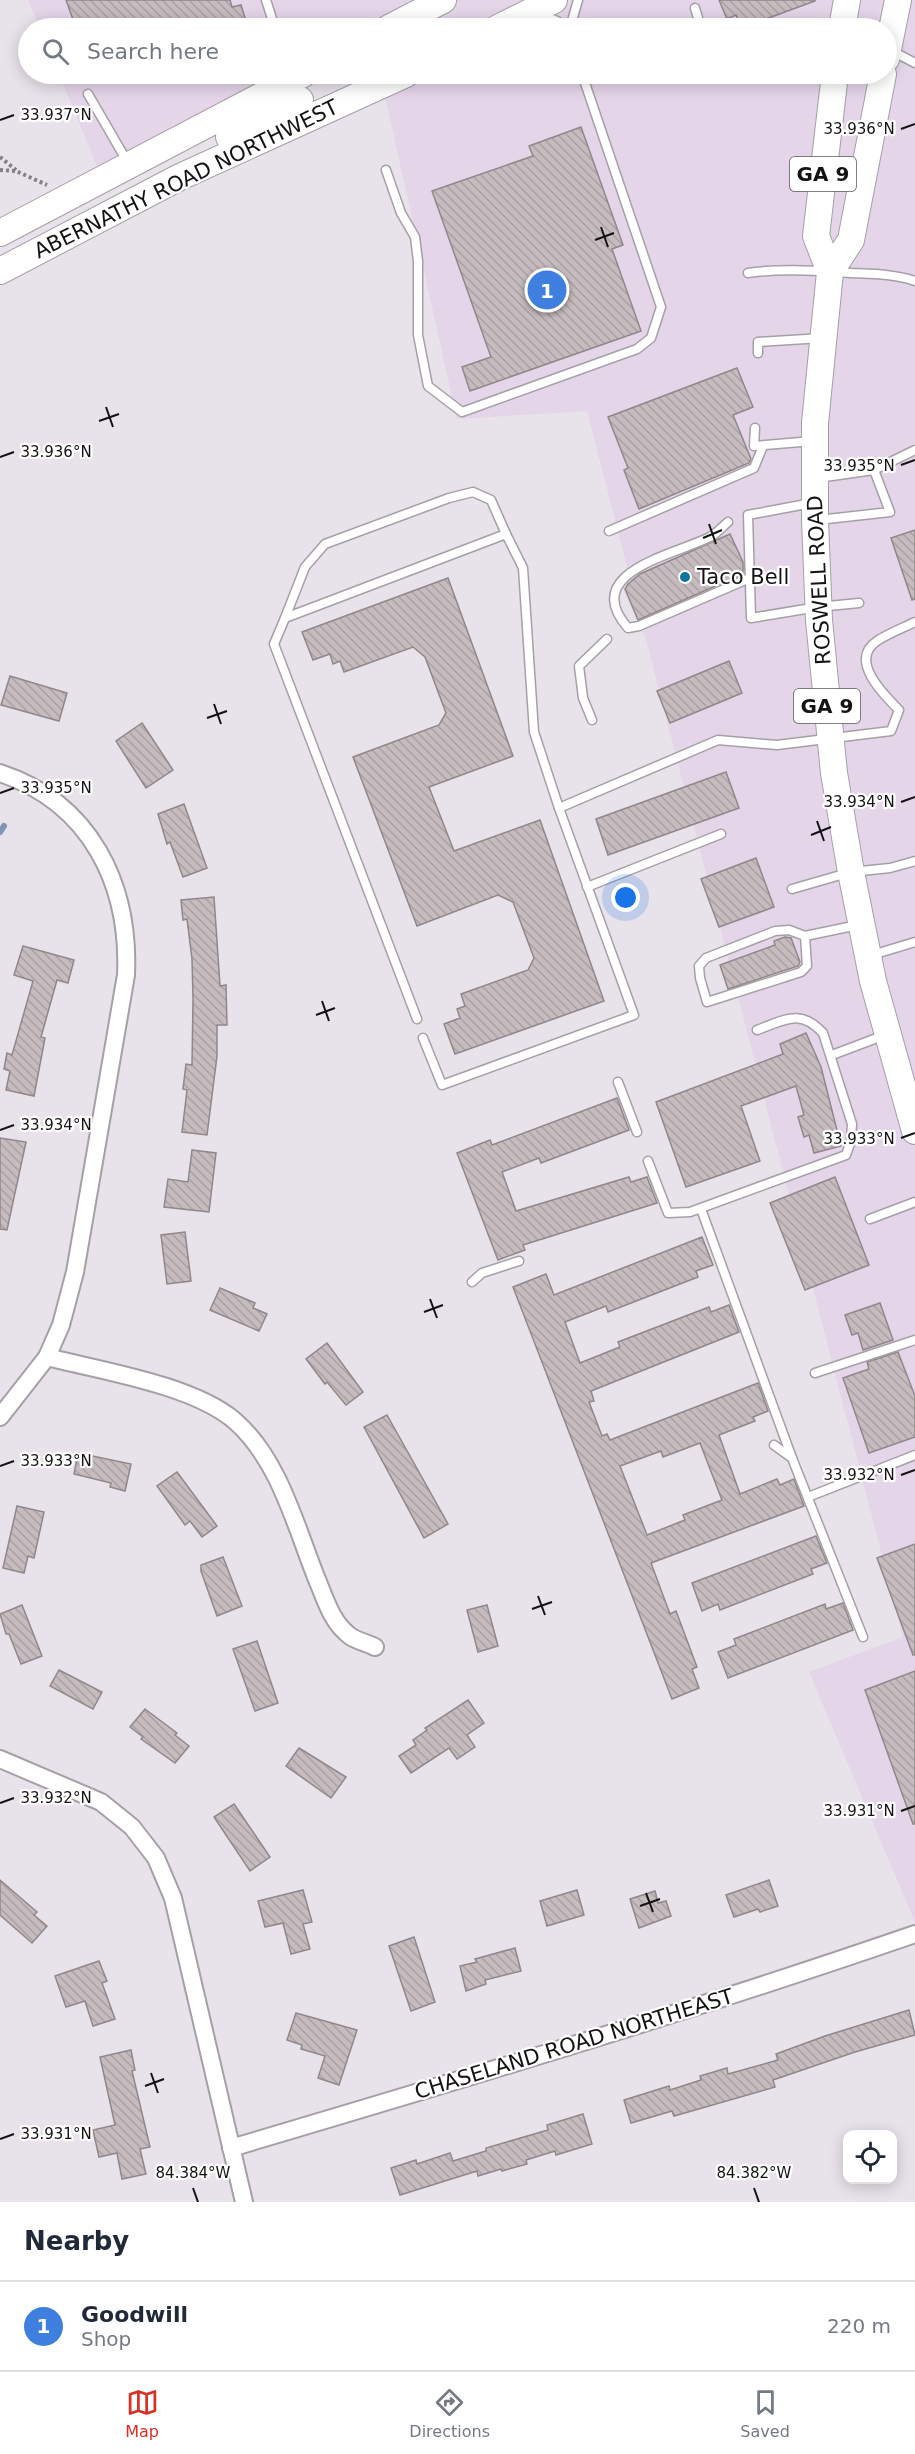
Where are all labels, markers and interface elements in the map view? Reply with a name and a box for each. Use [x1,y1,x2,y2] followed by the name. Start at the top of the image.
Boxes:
[18,18,897,84] search box
[39,35,72,68] icon: search
[87,39,219,64] text: Search here
[30,95,342,263] street label: ABERNATHY ROAD NORTHWEST
[20,106,92,124] text: 33.937°N
[823,120,895,138] text: 33.936°N
[790,157,856,191] road number: GA 9
[528,268,566,312] pin: 1
[20,443,92,461] text: 33.936°N
[823,457,895,475] text: 33.935°N
[803,495,835,665] street label: ROSWELL ROAD
[696,565,789,589] place label: Taco Bell
[678,570,692,584] marker: Taco Bell
[794,689,860,723] road number: GA 9
[20,779,92,797] text: 33.935°N
[823,793,895,811] text: 33.934°N
[611,883,640,912] your location
[20,1116,92,1134] text: 33.934°N
[823,1130,895,1148] text: 33.933°N
[20,1452,92,1470] text: 33.933°N
[823,1466,895,1484] text: 33.932°N
[20,1789,92,1807] text: 33.932°N
[823,1802,895,1820] text: 33.931°N
[412,1984,737,2104] street label: CHASELAND ROAD NORTHEAST
[20,2125,92,2143] text: 33.931°N
[843,2130,897,2184] map controls
[843,2130,897,2184] button: locate
[156,2164,231,2182] text: 84.384°W
[717,2164,792,2182] text: 84.382°W
[24,2226,129,2256] text: Nearby
[81,2302,188,2327] text: Goodwill
[37,2314,50,2338] text: 1
[827,2314,891,2338] text: 220 m
[81,2327,131,2351] text: Shop
[125,2386,159,2441] tab: Map
[409,2386,490,2441] tab: Directions
[740,2386,790,2441] tab: Saved

